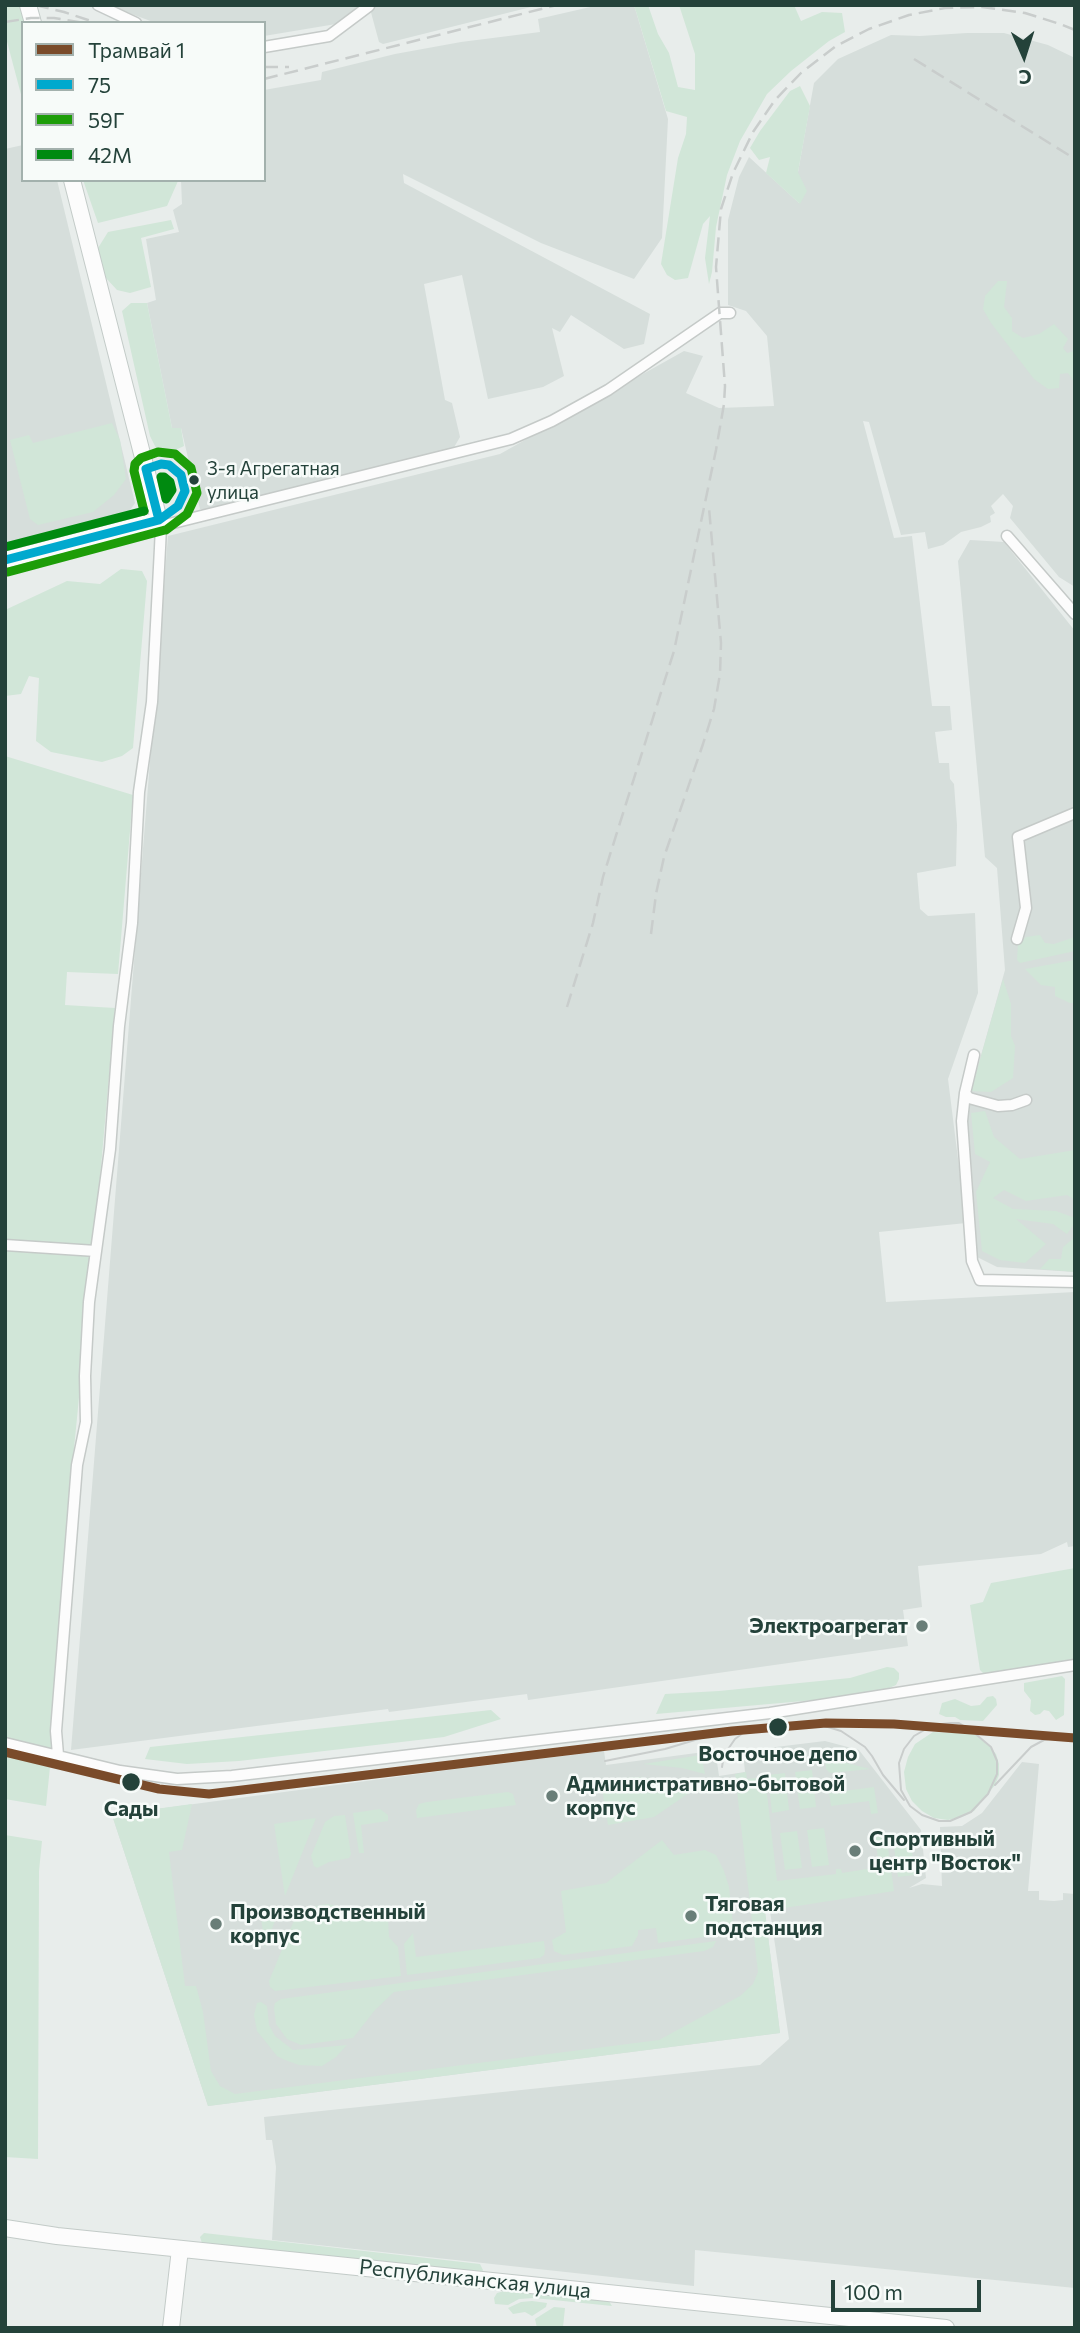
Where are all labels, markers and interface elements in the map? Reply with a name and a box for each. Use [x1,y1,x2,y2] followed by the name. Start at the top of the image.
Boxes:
[21,21,266,182] legend
[989,21,1059,91] north arrow
[88,37,185,62] text: Трамвай 1
[1018,66,1032,89] text: С
[88,72,111,97] text: 75
[88,107,125,132] text: 59Г
[88,142,132,167] text: 42M
[207,458,340,502] place label: 3-я Агрегатная улица
[187,473,201,487] marker: 3-я Агрегатная улица
[749,1613,908,1639] place label: Электроагрегат
[914,1618,930,1634] marker: Электроагрегат
[767,1716,789,1738] marker: Восточное депо
[698,1741,858,1767] place label: Восточное депо
[120,1771,142,1793] marker: Сады
[566,1771,845,1821] place label: Административно-бытовой корпус
[544,1788,560,1804] marker: Административно-бытовой корпус
[104,1796,158,1822] place label: Сады
[869,1826,1021,1876] place label: Спортивный центр "Восток"
[847,1843,863,1859] marker: Спортивный центр "Восток"
[705,1891,823,1941] place label: Тяговая подстанция
[230,1899,426,1949] place label: Производственный корпус
[683,1908,699,1924] marker: Тяговая подстанция
[208,1916,224,1932] marker: Производственный корпус
[358,2254,592,2304] street label: Республиканская улица
[835,2266,986,2310] scale bar
[844,2279,903,2304] text: 100 m

